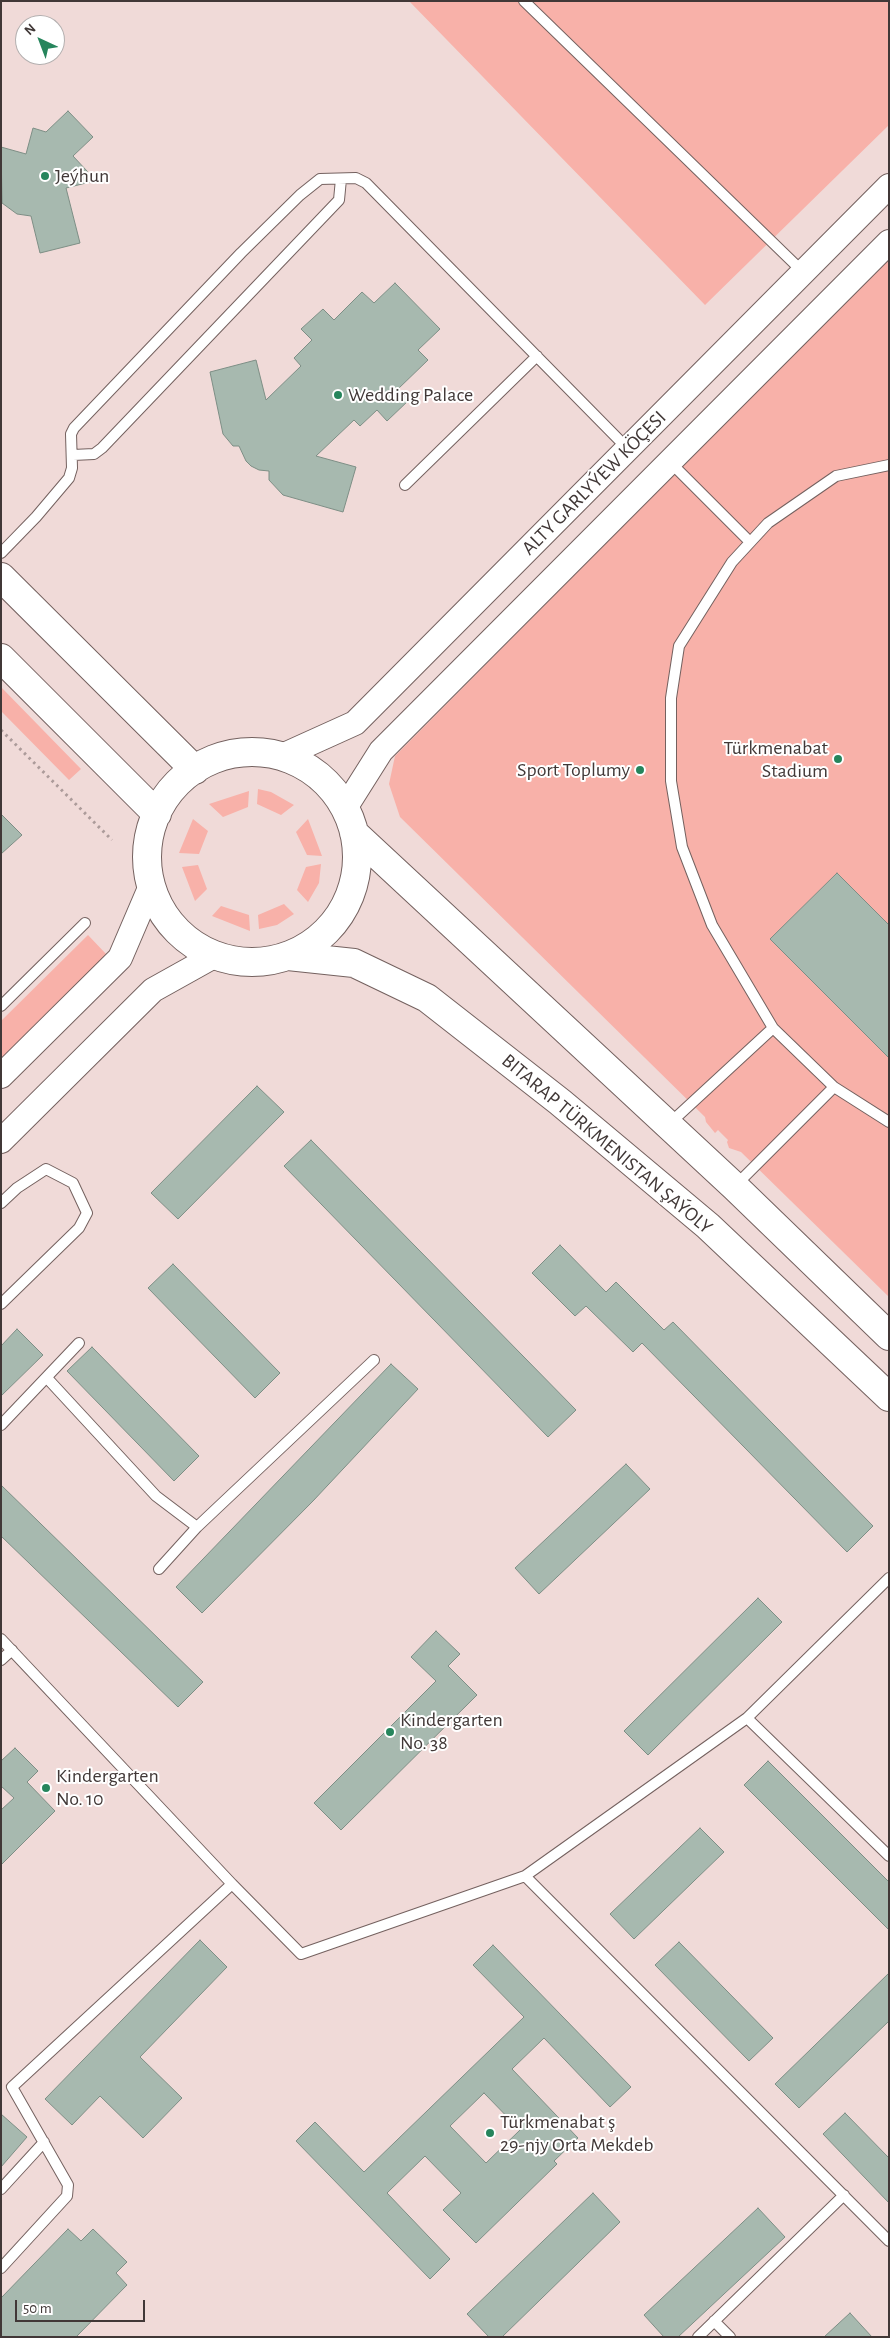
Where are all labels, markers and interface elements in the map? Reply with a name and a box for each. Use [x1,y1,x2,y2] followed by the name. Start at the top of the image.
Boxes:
[15,15,65,65] north arrow
[22,21,39,38] text: N
[55,164,109,188] place label: Jeýhun
[39,170,51,182] marker: Jeýhun
[348,383,473,407] place label: Wedding Palace
[332,389,344,401] marker: Wedding Palace
[517,406,671,560] street label: ALTY GARLYÝEW KÖÇESI
[723,736,828,783] place label: Türkmenabat Stadium
[832,753,844,765] marker: Türkmenabat Stadium
[517,758,630,782] place label: Sport Toplumy
[634,764,646,776] marker: Sport Toplumy
[497,1049,717,1239] street label: BITARAP TÜRKMENISTAN ŞAÝOLY
[400,1708,503,1755] place label: Kindergarten No. 38
[384,1726,396,1738] marker: Kindergarten No. 38
[56,1764,159,1811] place label: Kindergarten No. 10
[40,1782,52,1794] marker: Kindergarten No. 10
[500,2110,653,2157] place label: Türkmenabat ş 29-njy Orta Mekdeb
[484,2127,496,2139] marker: Türkmenabat ş 29-njy Orta Mekdeb
[18,2290,148,2322] scale bar
[23,2301,52,2316] text: 50 m

